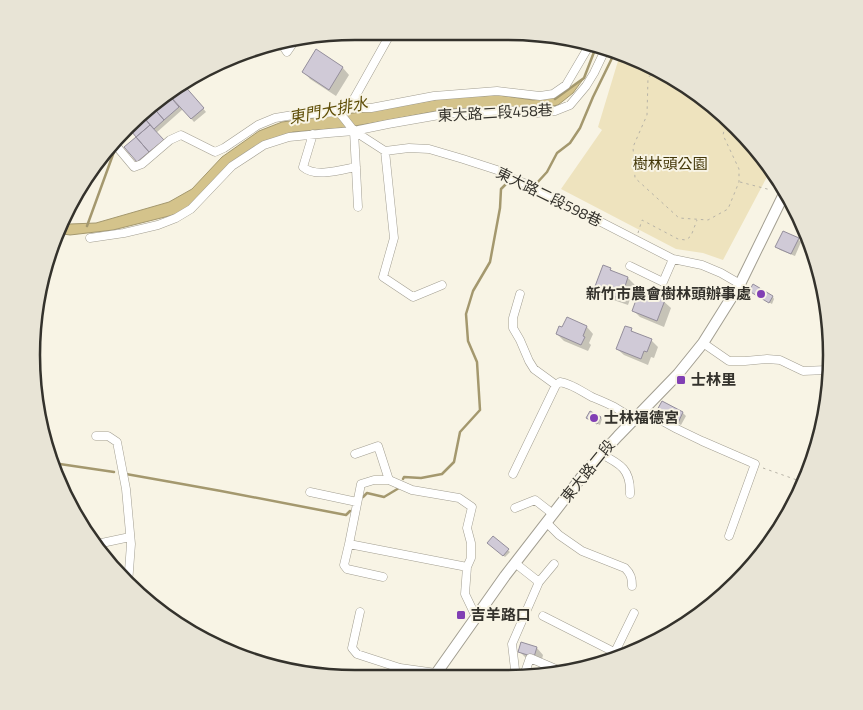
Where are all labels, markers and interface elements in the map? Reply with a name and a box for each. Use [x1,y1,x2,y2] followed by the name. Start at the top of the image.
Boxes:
[286,90,371,129] water label: 東門大排水
[437,98,553,127] street label: 東大路二段458巷
[632,152,708,175] park label: 樹林頭公園
[492,161,606,232] street label: 東大路二段598巷
[586,282,751,305] place label: 新竹市農會樹林頭辦事處
[755,288,767,300] marker: 新竹市農會樹林頭辦事處
[691,368,736,391] place label: 士林里
[675,374,687,386] marker: 士林里
[604,406,679,429] place label: 士林福德宮
[588,412,600,424] marker: 士林福德宮
[555,434,620,507] street label: 東大路二段
[471,603,531,626] place label: 吉羊路口
[455,609,467,621] marker: 吉羊路口

